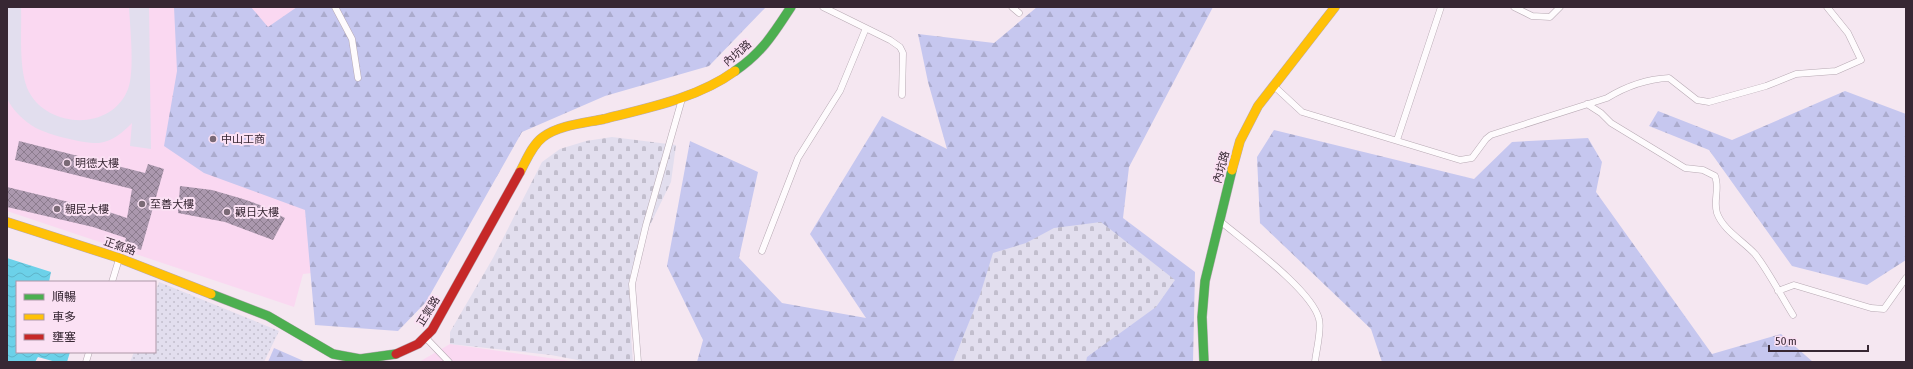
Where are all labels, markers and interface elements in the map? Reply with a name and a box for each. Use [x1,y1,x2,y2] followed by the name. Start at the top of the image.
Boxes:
[721,38,753,68] street label: 內坑路
[221,133,265,145] place label: 中山工商
[208,134,218,144] marker: 中山工商
[1211,150,1231,184] street label: 內坑路
[75,157,119,169] place label: 明德大樓
[62,158,72,168] marker: 明德大樓
[150,198,194,210] place label: 至善大樓
[137,199,147,209] marker: 至善大樓
[65,203,109,215] place label: 親民大樓
[52,204,62,214] marker: 親民大樓
[235,206,279,218] place label: 觀日大樓
[222,207,232,217] marker: 觀日大樓
[102,235,138,257] street label: 正氣路
[16,281,156,353] legend
[52,290,76,304] text: 順暢
[414,294,442,328] street label: 正氣路
[52,310,76,324] text: 車多
[1769,327,1868,353] scale bar
[52,330,76,344] text: 壅塞
[1775,334,1797,348] text: 50 m

